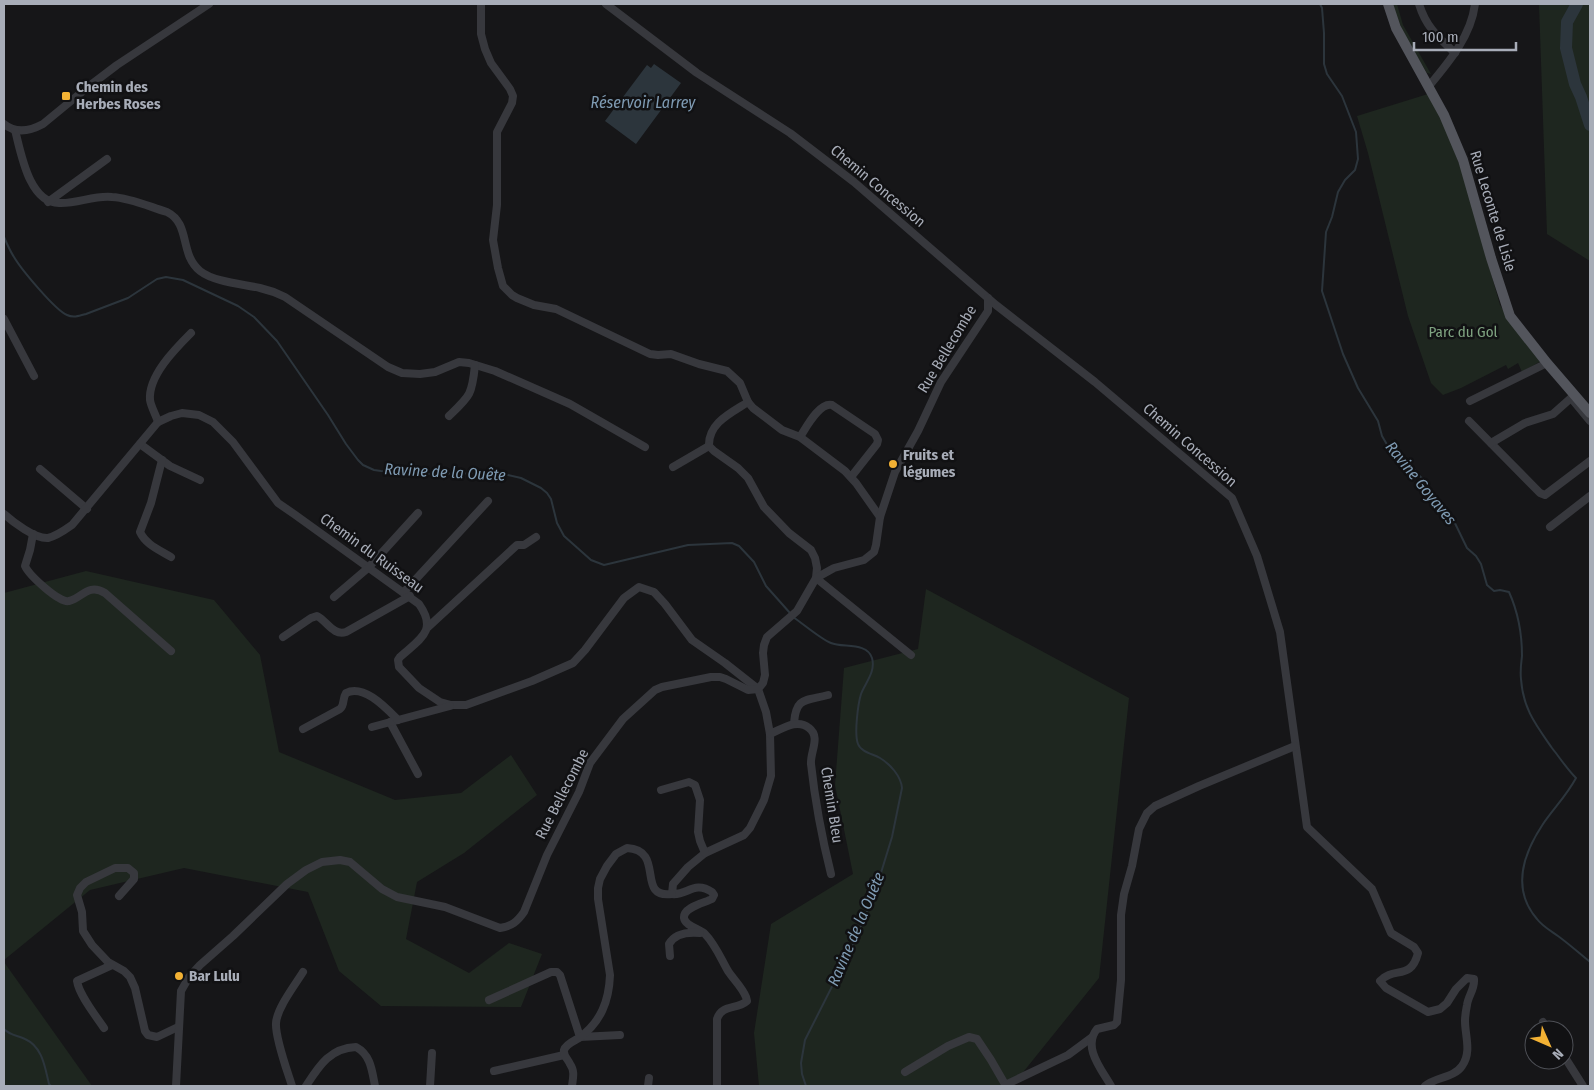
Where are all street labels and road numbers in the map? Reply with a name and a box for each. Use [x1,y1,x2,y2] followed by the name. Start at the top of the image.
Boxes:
[827,141,929,231] street label: Chemin Concession
[1466,148,1520,274] street label: Rue Leconte de Lisle
[914,302,980,396] street label: Rue Bellecombe
[1139,399,1241,491] street label: Chemin Concession
[317,509,427,597] street label: Chemin du Ruisseau
[532,746,592,842] street label: Rue Bellecombe
[817,766,847,844] street label: Chemin Bleu

